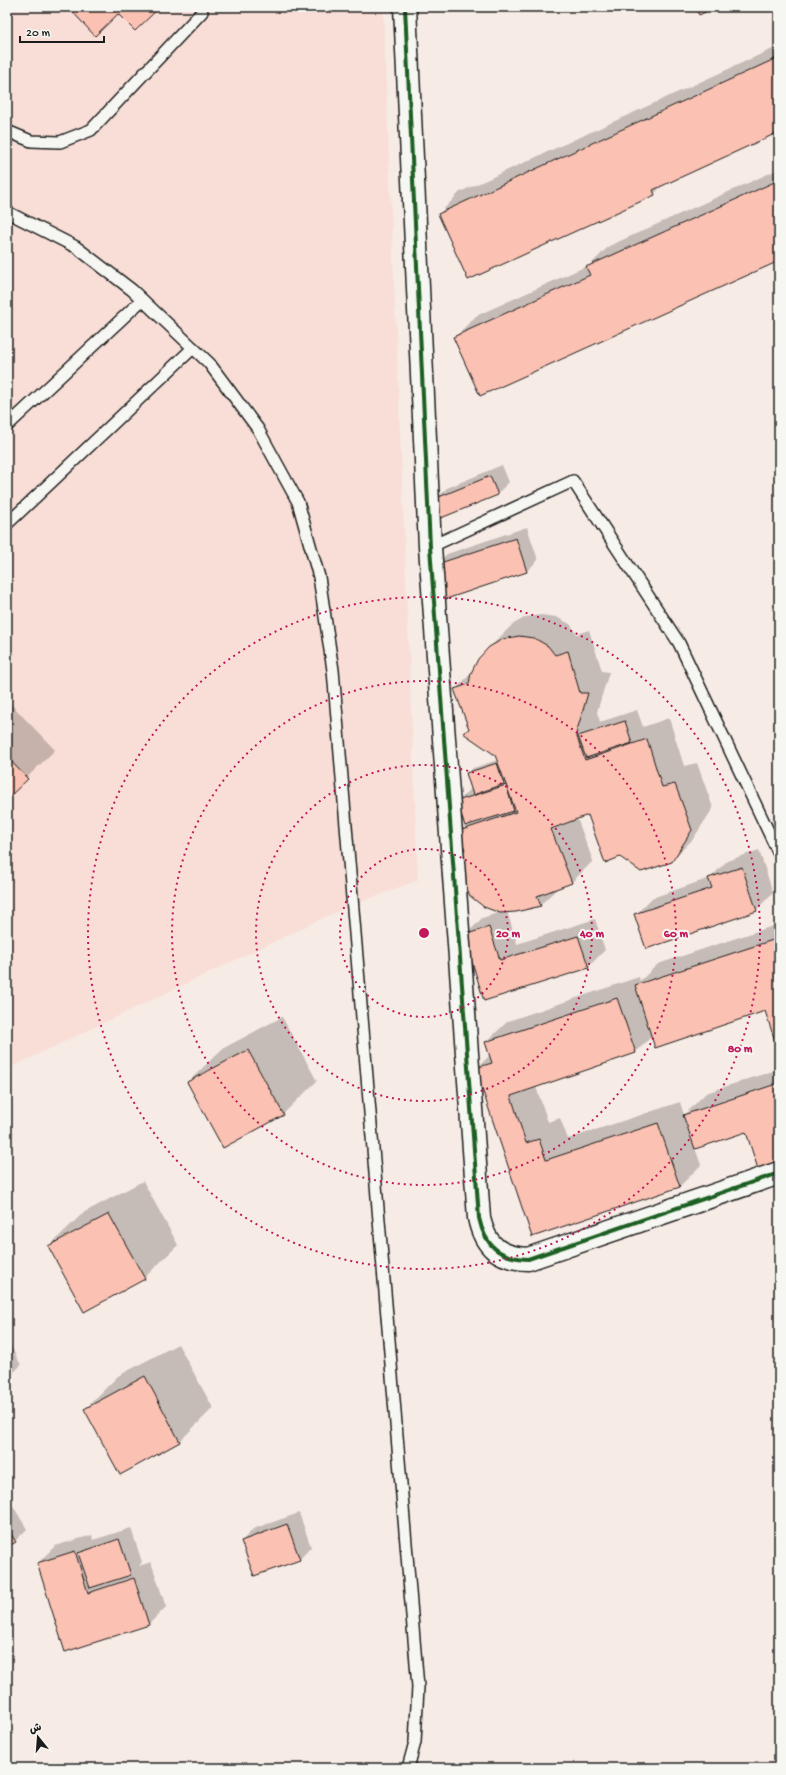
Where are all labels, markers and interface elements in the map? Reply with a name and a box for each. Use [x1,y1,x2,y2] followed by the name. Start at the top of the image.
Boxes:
[20,18,104,44] scale bar
[26,27,51,41] text: 20 m
[417,926,431,940] centre of rings
[496,928,521,942] text: 20 m
[579,928,604,942] text: 40 m
[664,928,689,942] text: 60 m
[728,1043,753,1057] text: 80 m
[18,1717,58,1757] north arrow
[28,1722,43,1737] text: ش

